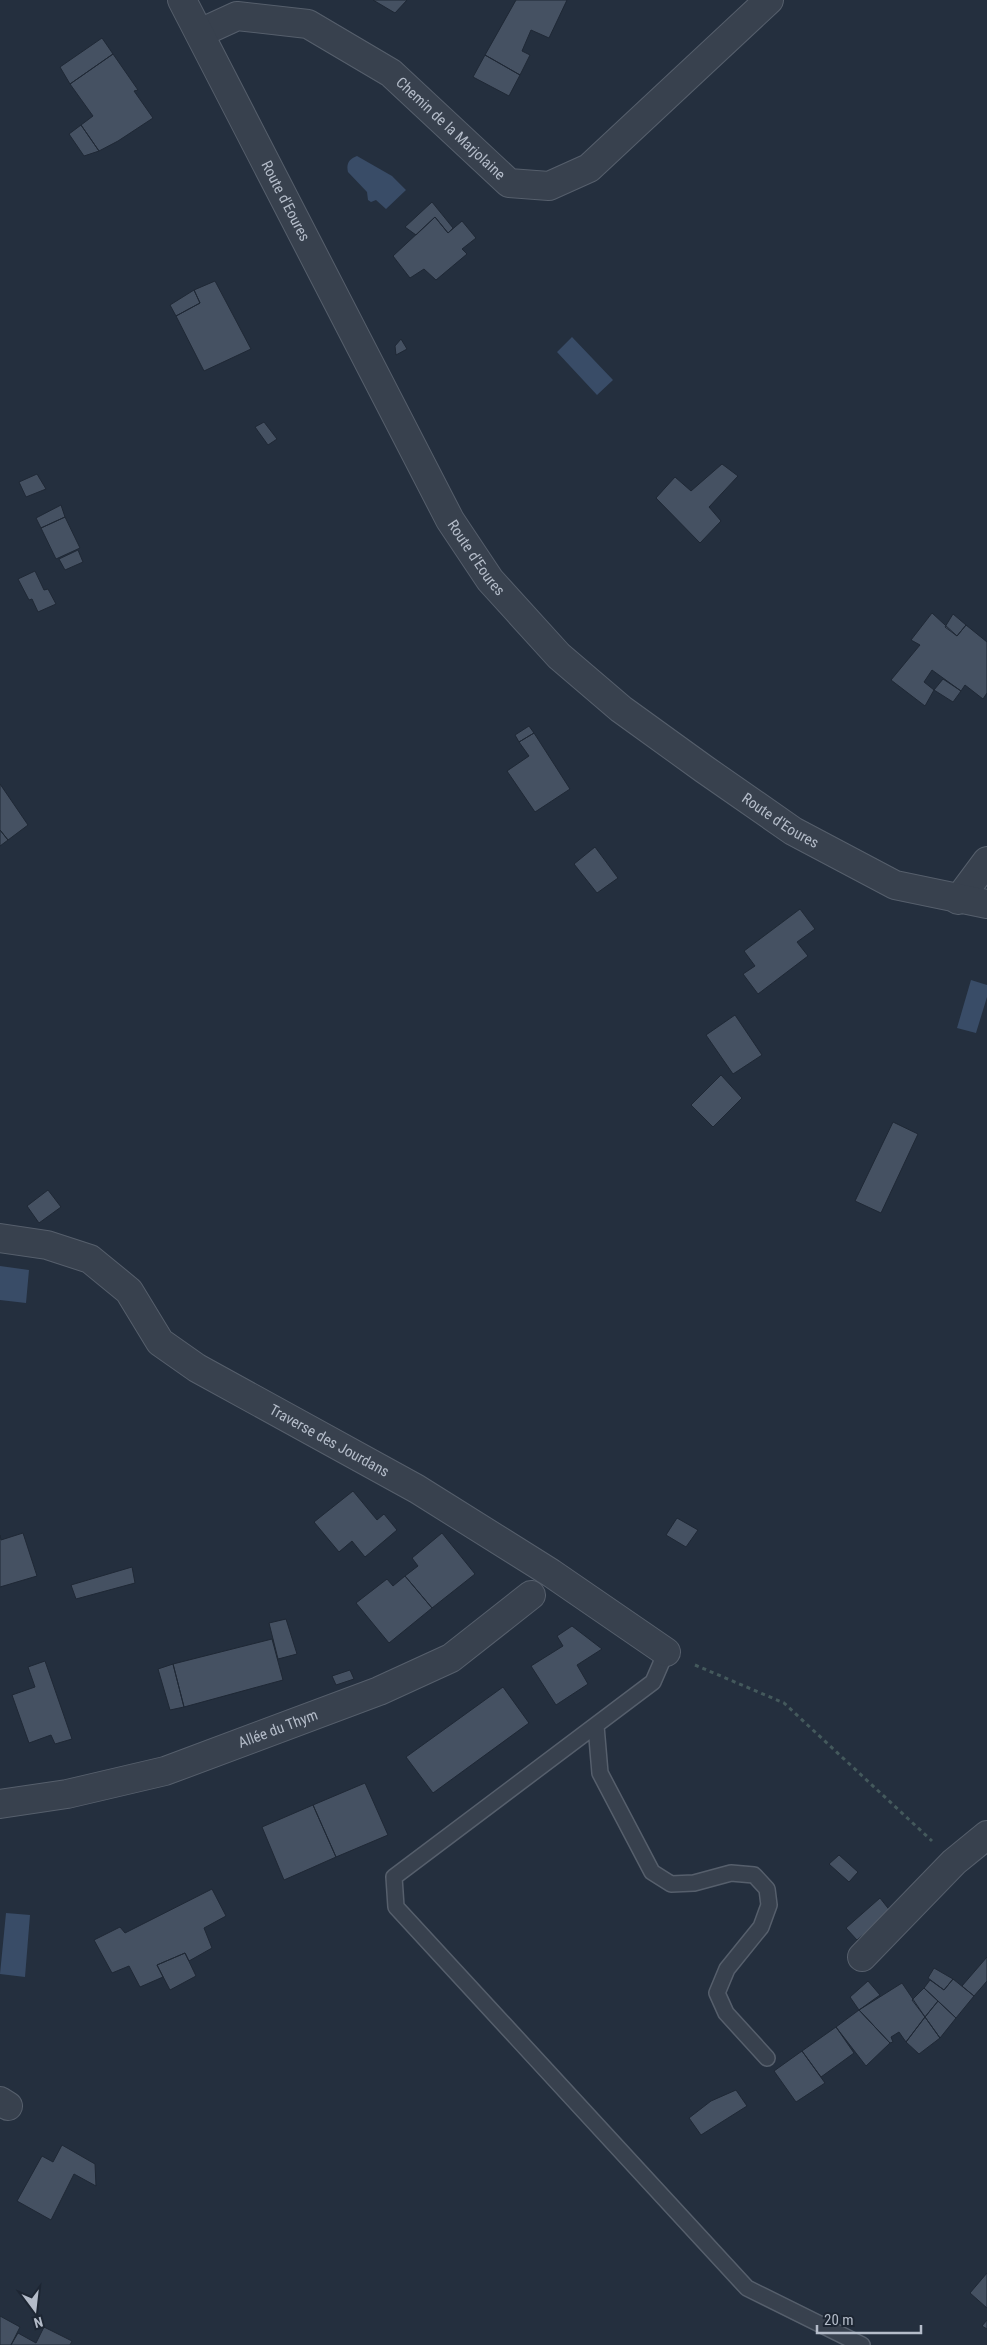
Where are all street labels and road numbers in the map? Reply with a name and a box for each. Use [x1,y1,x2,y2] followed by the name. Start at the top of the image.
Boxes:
[392,73,509,184] street label: Chemin de la Marjolaine
[257,158,314,244] street label: Route d'Eoures
[444,517,509,599] street label: Route d'Eoures
[738,789,822,852] street label: Route d'Eoures
[266,1401,392,1481] street label: Traverse des Jourdans
[236,1706,320,1752] street label: Allée du Thym

